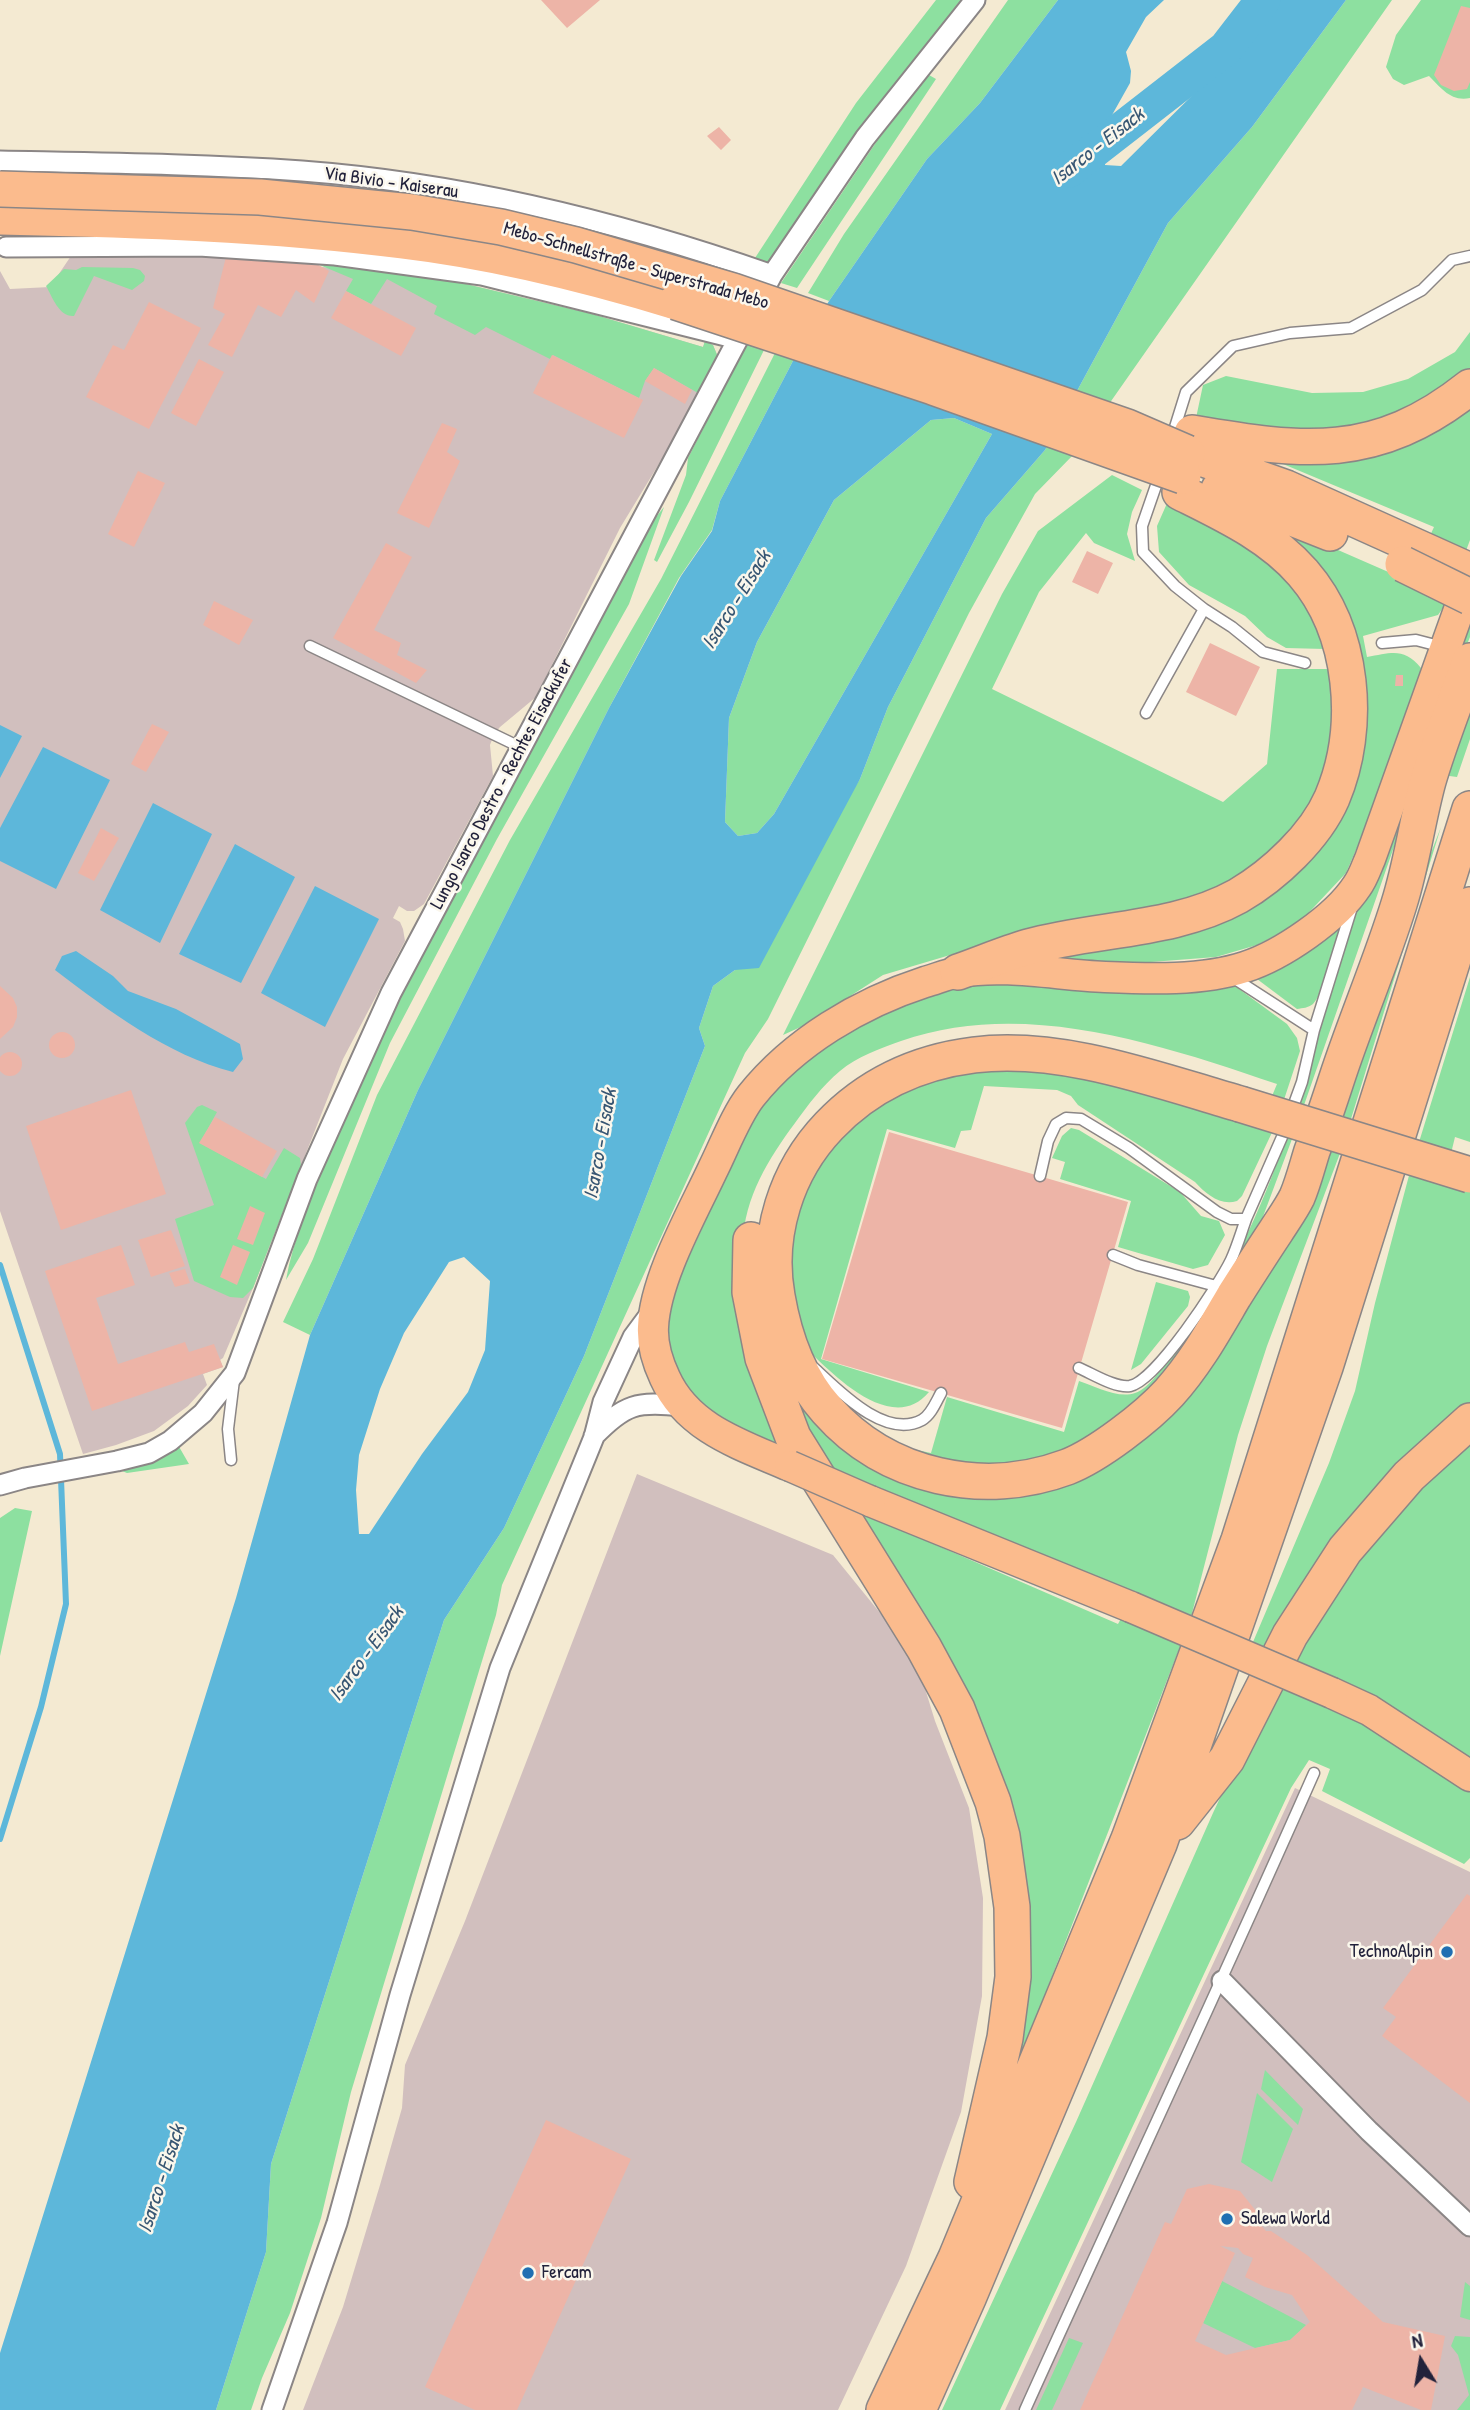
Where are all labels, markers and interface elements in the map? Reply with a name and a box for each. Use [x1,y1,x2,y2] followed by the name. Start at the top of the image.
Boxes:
[1046,103,1150,191] water label: Isarco - Eisack
[322,162,460,204] street label: Via Bivio - Kaiserau
[501,217,771,315] street label: Mebo-Schnellstraße - Superstrada Mebo
[697,546,777,654] water label: Isarco - Eisack
[426,655,578,913] street label: Lungo Isarco Destro - Rechtes Eisackufer
[579,1087,623,1201] water label: Isarco - Eisack
[324,1602,410,1706] water label: Isarco - Eisack
[1350,1941,1433,1963] place label: TechnoAlpin
[1439,1944,1455,1960] marker: TechnoAlpin
[133,2122,191,2236] water label: Isarco - Eisack
[1241,2208,1330,2230] place label: Salewa World
[1219,2211,1235,2227] marker: Salewa World
[542,2262,592,2284] place label: Fercam
[520,2265,536,2281] marker: Fercam
[1386,2326,1456,2396] north arrow
[1410,2327,1424,2354] text: N

